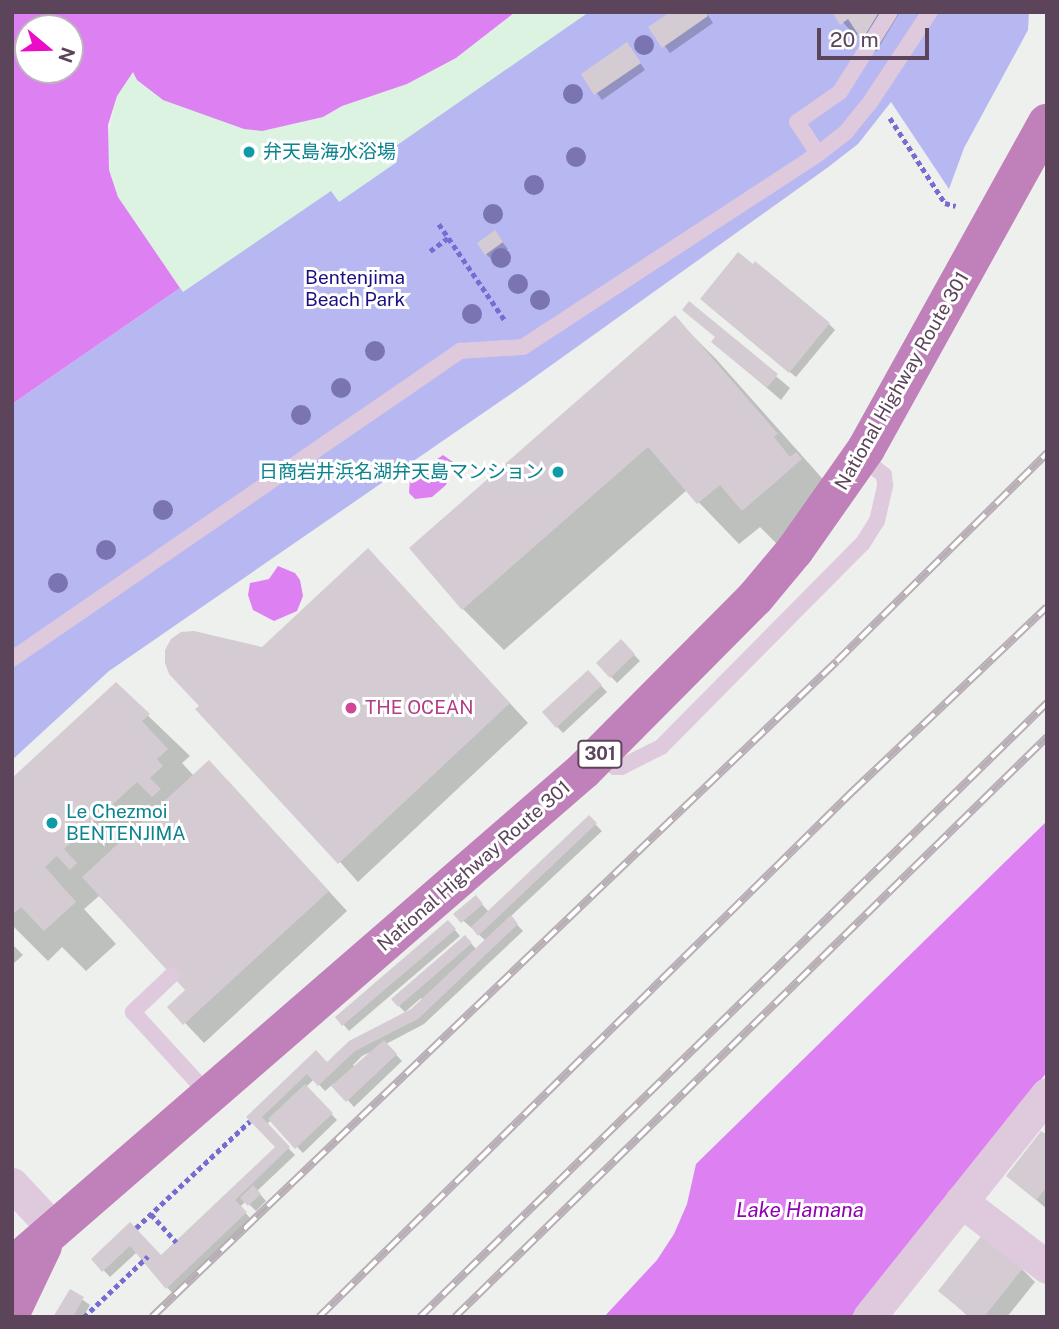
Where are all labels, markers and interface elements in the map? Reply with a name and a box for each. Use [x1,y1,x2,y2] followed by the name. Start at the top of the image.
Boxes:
[14,14,84,84] north arrow
[821,14,933,58] scale bar
[830,27,879,52] text: 20 m
[54,45,80,66] text: N
[263,141,396,163] place label: 弁天島海水浴場
[241,144,257,160] marker: 弁天島海水浴場
[305,267,405,311] park label: Bentenjima Beach Park
[830,268,974,494] street label: National Highway Route 301
[259,461,544,483] place label: 日商岩井浜名湖弁天島マンション
[550,464,566,480] marker: 日商岩井浜名湖弁天島マンション
[365,697,474,719] place label: THE OCEAN
[343,700,359,716] marker: THE OCEAN
[577,740,623,768] road number: 301
[373,776,575,956] street label: National Highway Route 301
[66,801,186,845] place label: Le Chezmoi BENTENJIMA
[44,815,60,831] marker: Le Chezmoi BENTENJIMA
[736,1197,864,1223] water label: Lake Hamana

